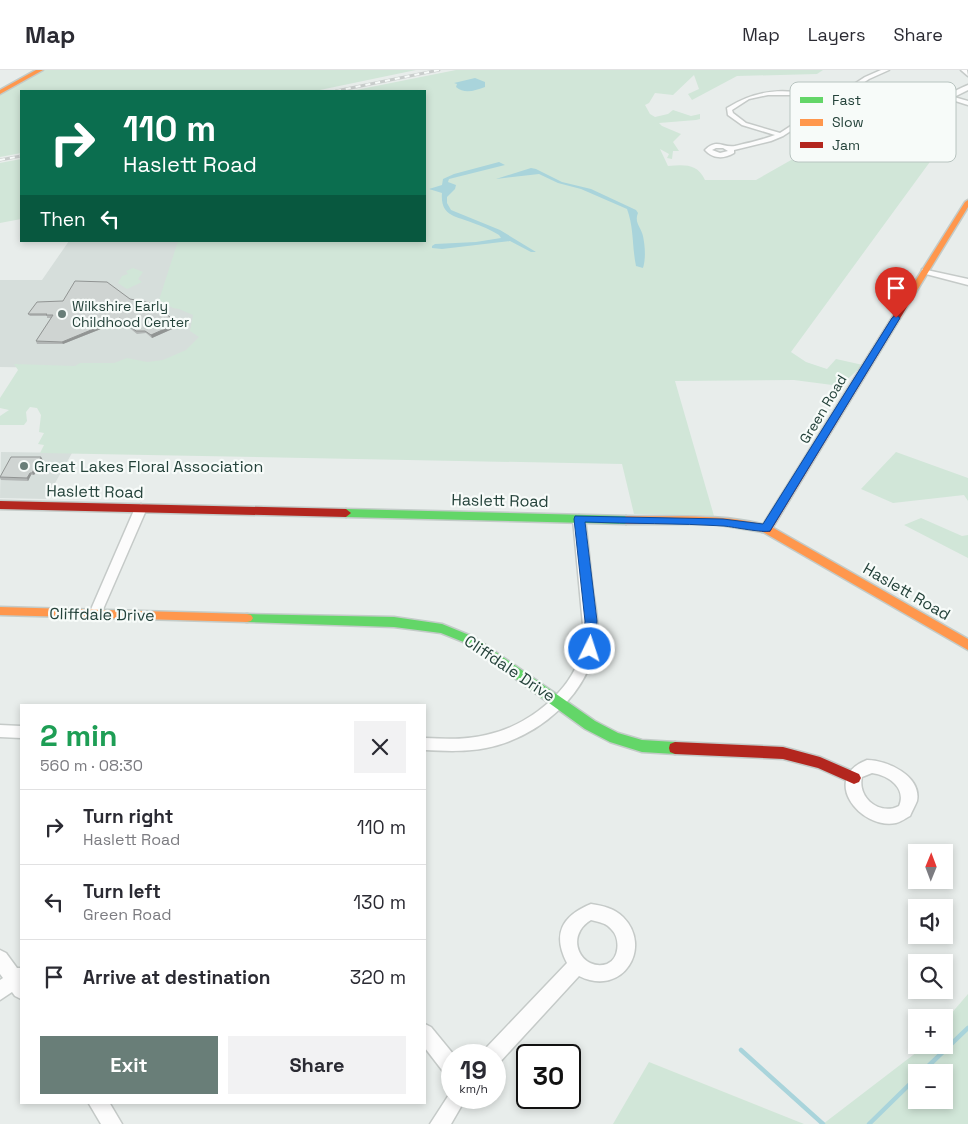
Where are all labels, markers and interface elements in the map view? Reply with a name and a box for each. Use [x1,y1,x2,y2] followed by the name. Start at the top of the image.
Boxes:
[25,19,75,50] text: Map
[742,23,780,46] text: Map
[808,23,865,46] text: Layers
[893,23,943,46] text: Share
[790,82,956,162] legend
[832,91,861,109] text: Fast
[123,107,216,151] text: 110 m
[40,110,105,175] icon: right
[832,113,864,131] text: Slow
[832,136,860,154] text: Jam
[123,150,257,178] text: Haslett Road
[96,205,124,233] icon: left
[40,207,86,232] text: Then
[875,267,917,318] pin
[882,274,910,302] icon: arrive
[72,297,189,331] place label: Wilkshire Early Childhood Center
[56,308,68,320] marker: Wilkshire Early Childhood Center
[795,371,851,447] street label: Green Road
[34,456,263,477] place label: Great Lakes Floral Association
[18,460,30,472] marker: Great Lakes Floral Association
[46,480,144,503] street label: Haslett Road
[451,489,549,512] street label: Haslett Road
[859,558,954,625] street label: Haslett Road
[49,603,155,626] street label: Cliffdale Drive
[563,622,615,674] position arrow
[460,630,559,707] street label: Cliffdale Drive
[40,716,118,755] text: 2 min
[354,721,406,773] button: close
[40,755,143,776] text: 560 m · 08:30
[83,804,173,829] text: Turn right
[40,813,68,841] icon: right
[357,815,406,840] text: 110 m
[83,829,180,850] text: Haslett Road
[908,844,952,889] north arrow
[908,844,953,1109] map controls
[83,879,161,904] text: Turn left
[40,888,68,916] icon: left
[353,890,406,915] text: 130 m
[908,899,953,944] button: sound
[83,904,171,925] text: Green Road
[908,954,953,999] button: search
[40,963,68,991] icon: arrive
[83,965,271,990] text: Arrive at destination
[350,965,406,990] text: 320 m
[908,1009,953,1054] button: +
[40,1036,218,1094] button: Exit
[228,1036,406,1094] button: Share
[516,1044,581,1109] speed limit sign: 30
[460,1054,487,1086] text: 19
[908,1064,953,1109] button: −
[459,1081,488,1097] text: km/h

